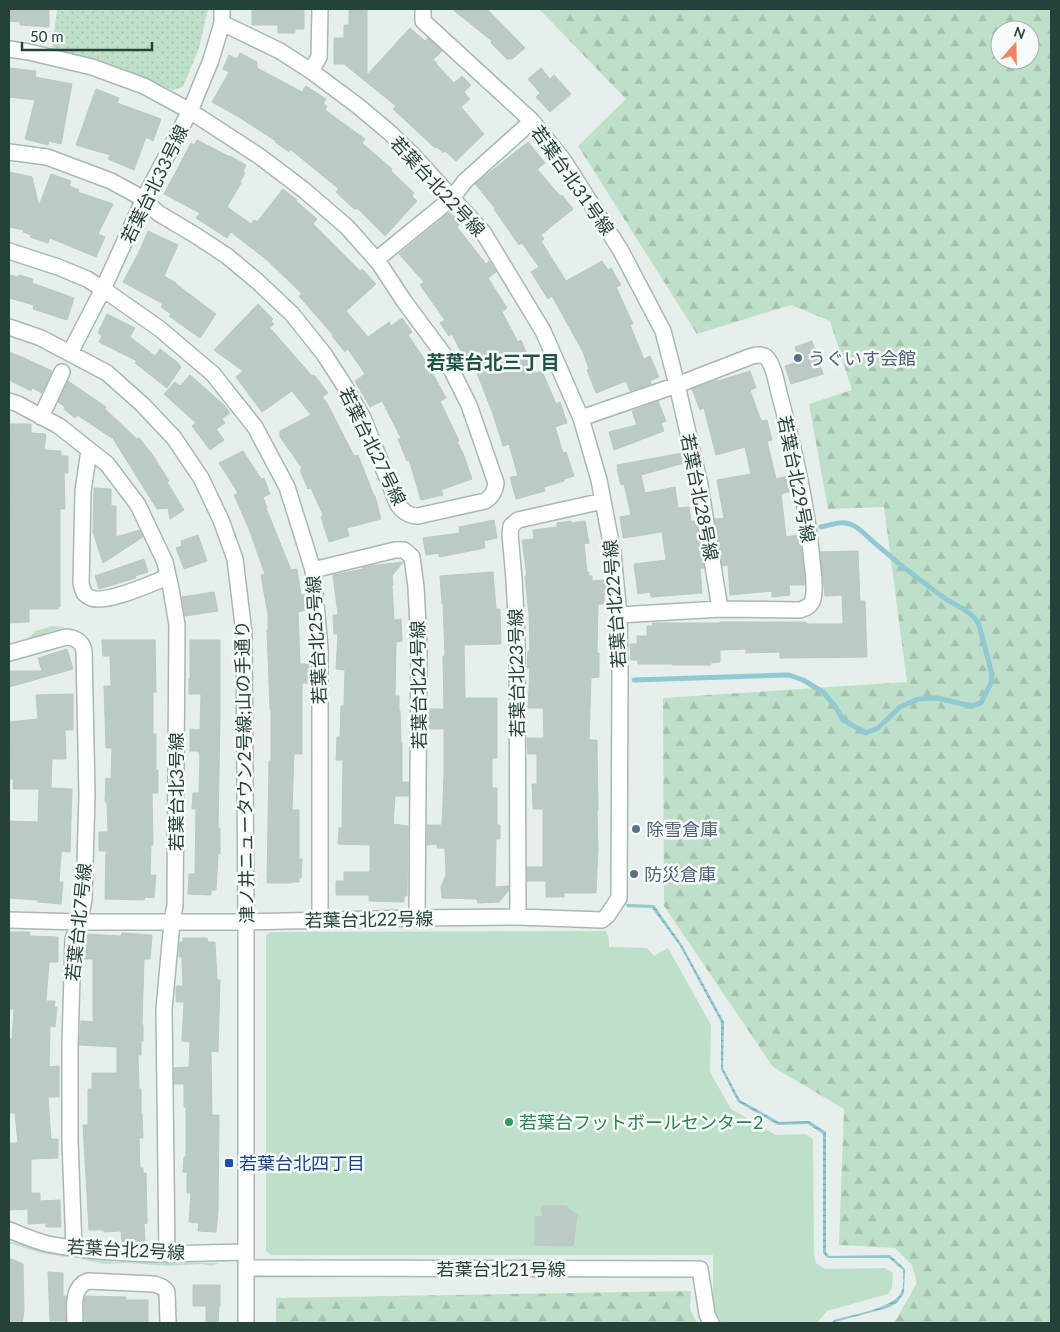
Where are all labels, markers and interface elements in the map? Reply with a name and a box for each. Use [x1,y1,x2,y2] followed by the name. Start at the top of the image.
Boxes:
[22,20,152,52] scale bar
[990,20,1040,70] north arrow
[1012,22,1028,42] text: N
[30,27,64,45] text: 50 m
[116,121,192,247] street label: 若葉台北33号線
[527,121,619,239] street label: 若葉台北31号線
[386,131,490,241] street label: 若葉台北22号線
[808,347,916,369] place label: うぐいす会館
[426,350,560,373] district label: 若葉台北三丁目
[792,352,804,364] marker: うぐいす会館
[335,383,411,509] street label: 若葉台北27号線
[774,414,820,544] street label: 若葉台北29号線
[677,432,723,562] street label: 若葉台北28号線
[599,539,629,669] street label: 若葉台北22号線
[302,575,330,705] street label: 若葉台北25号線
[504,608,528,738] street label: 若葉台北23号線
[230,620,258,924] street label: 津ノ井ニュータウン2号線;山の手通り
[406,620,430,750] street label: 若葉台北24号線
[165,733,187,851] street label: 若葉台北3号線
[646,818,718,840] place label: 除雪倉庫
[630,823,642,835] marker: 除雪倉庫
[61,862,95,982] street label: 若葉台北7号線
[644,863,716,885] place label: 防災倉庫
[628,868,640,880] marker: 防災倉庫
[304,907,434,931] street label: 若葉台北22号線
[519,1111,763,1133] place label: 若葉台フットボールセンター2
[503,1116,515,1128] marker: 若葉台フットボールセンター2
[239,1152,365,1174] place label: 若葉台北四丁目
[223,1157,235,1169] marker: 若葉台北四丁目
[66,1235,186,1263] street label: 若葉台北2号線
[437,1258,565,1280] street label: 若葉台北21号線

